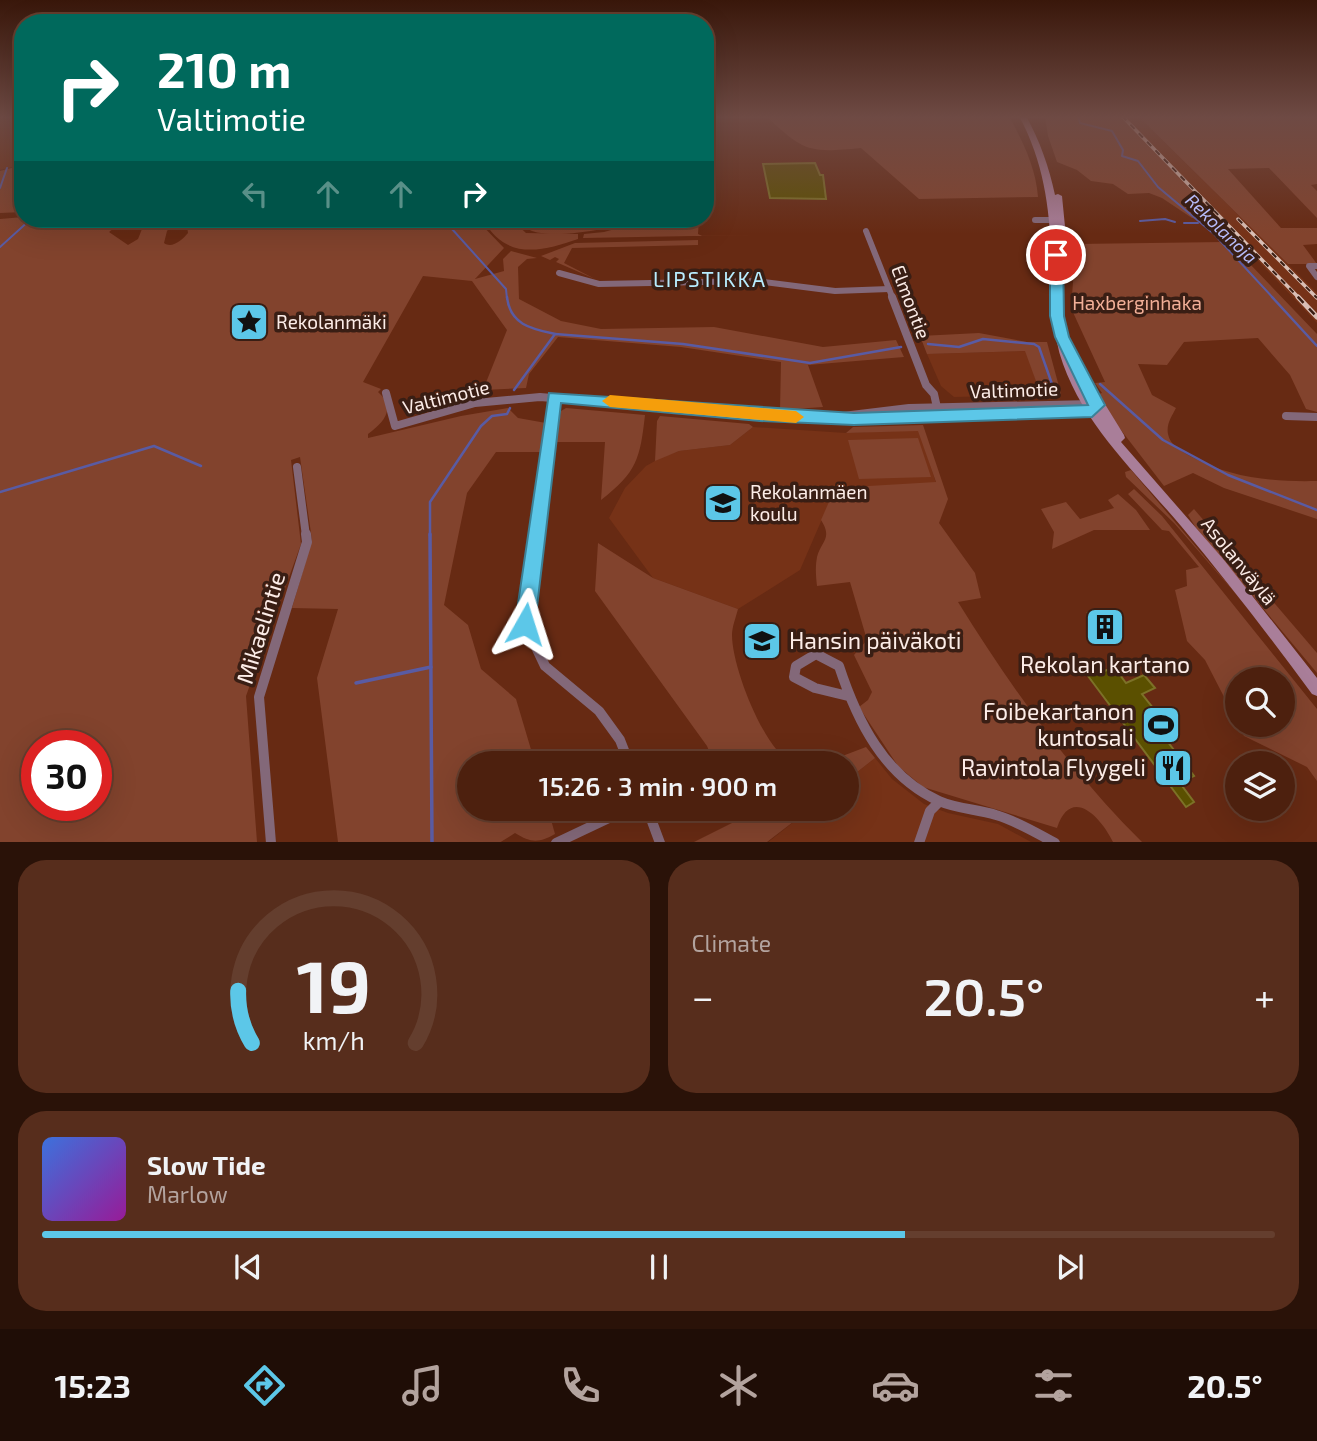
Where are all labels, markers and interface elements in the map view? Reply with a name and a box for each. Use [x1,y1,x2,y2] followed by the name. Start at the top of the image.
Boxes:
[157,39,291,98] text: 210 m
[42,42,133,133] icon: right
[157,99,306,137] text: Valtimotie
[236,175,274,213] icon: left
[309,175,347,213] icon: ahead
[382,175,420,213] icon: ahead
[455,175,493,213] icon: right
[1181,189,1262,268] water label: Rekolanoja
[1026,225,1086,285] pin
[1037,236,1075,274] icon: arrive
[887,262,936,342] street label: Elmontie
[653,266,767,291] district label: LIPSTIKKA
[1072,291,1202,314] park label: Haxberginhaka
[228,301,270,343] place icon: Rekolanmäki
[276,310,387,333] place label: Rekolanmäki
[400,375,492,418] street label: Valtimotie
[969,376,1059,403] street label: Valtimotie
[750,480,867,525] place label: Rekolanmäen koulu
[702,482,744,524] school or university icon: Rekolanmäen koulu
[1197,512,1282,609] street label: Asolanväylä
[230,568,290,687] street label: Mikaelintie
[488,587,562,661] position arrow
[1084,606,1126,648] building icon: Rekolan kartano
[741,620,783,662] school or university icon: Hansin päiväkoti
[789,626,961,654] place label: Hansin päiväkoti
[1020,650,1190,678] place label: Rekolan kartano
[1225,667,1295,821] map controls
[1225,667,1295,737] button: search
[983,697,1134,751] place label: Foibekartanon kuntosali
[1140,704,1182,746] sports icon: Foibekartanon kuntosali
[21,730,112,821] speed limit sign: 30
[1152,747,1194,789] restaurant icon: Ravintola Flyygeli
[1225,751,1295,821] button: layers
[961,753,1146,781] place label: Ravintola Flyygeli
[539,770,777,801] text: 15:26 · 3 min · 900 m
[692,929,771,957] text: Climate
[297,940,371,1028] text: 19
[923,964,1044,1026] text: 20.5°
[692,973,714,1019] text: −
[1254,973,1275,1019] text: +
[303,1024,365,1054] text: km/h
[147,1149,266,1180] text: Slow Tide
[147,1180,228,1208] text: Marlow
[229,1248,267,1286] icon: previous
[640,1248,678,1286] icon: pause
[1051,1248,1089,1286] icon: next
[240,1361,289,1410] icon: directions
[398,1361,447,1410] icon: music
[556,1361,605,1410] icon: phone
[714,1361,763,1410] icon: climate
[871,1361,920,1410] icon: car
[1029,1361,1078,1410] icon: filters
[54,1366,131,1404] text: 15:23
[1187,1366,1263,1404] text: 20.5°

